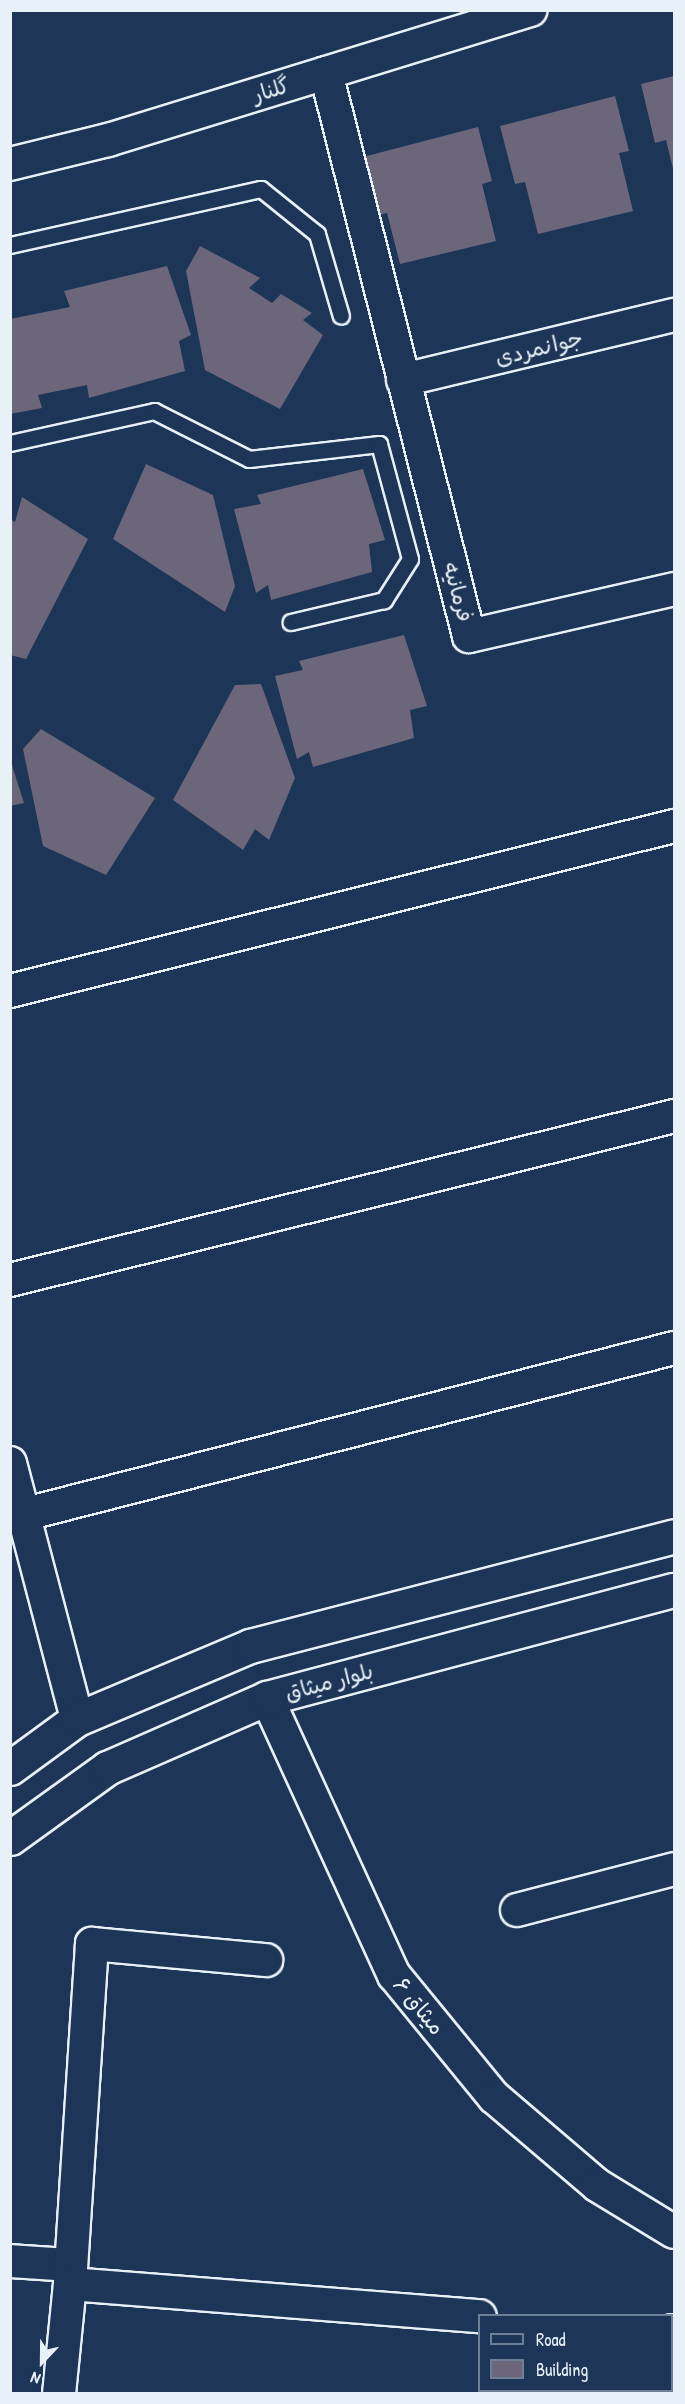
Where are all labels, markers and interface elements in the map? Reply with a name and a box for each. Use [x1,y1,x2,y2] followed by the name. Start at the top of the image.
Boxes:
[249,72,293,108] street label: گلنار
[492,324,586,372] street label: جوانمردی
[437,559,479,625] street label: فرمانیه
[282,1658,376,1706] street label: بلوار میثاق
[388,1972,450,2040] street label: میثاق ۶
[478,2314,673,2392] legend
[536,2327,566,2352] text: Road
[12,2332,72,2392] north arrow
[536,2357,588,2382] text: Building
[27,2367,43,2390] text: N

